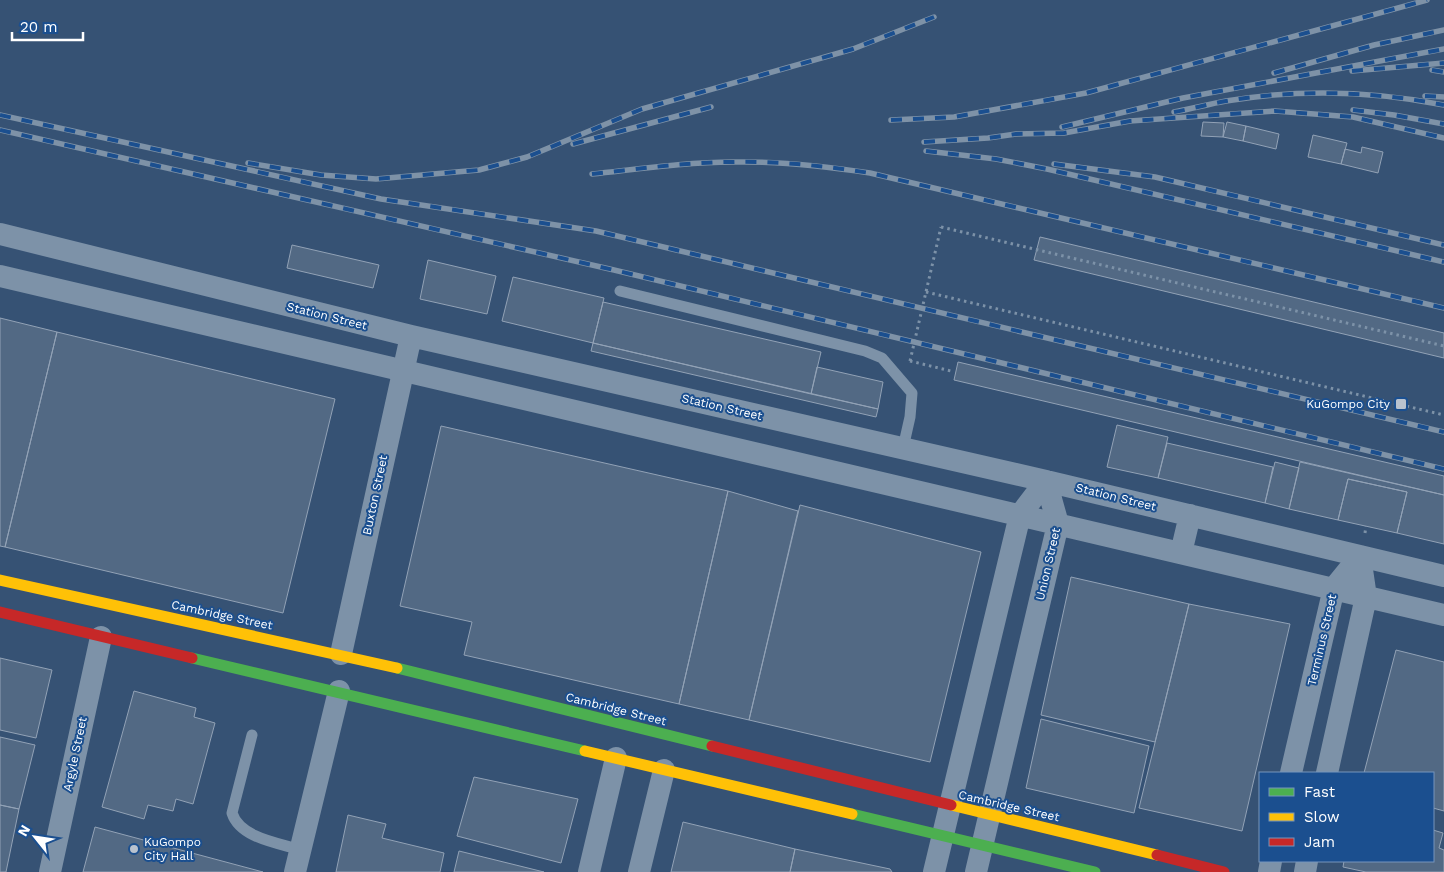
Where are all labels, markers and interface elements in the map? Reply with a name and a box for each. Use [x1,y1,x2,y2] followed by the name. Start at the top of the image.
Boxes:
[12,10,84,42] scale bar
[20,18,58,36] text: 20 m
[285,299,369,333] street label: Station Street
[680,391,764,423] street label: Station Street
[1306,397,1391,411] place label: KuGompo City
[1394,397,1408,411] marker: KuGompo City
[360,454,390,536] street label: Buxton Street
[1074,480,1158,514] street label: Station Street
[1033,526,1063,602] street label: Union Street
[1305,593,1339,687] street label: Terminus Street
[170,597,274,633] street label: Cambridge Street
[564,690,668,728] street label: Cambridge Street
[60,715,90,793] street label: Argyle Street
[1259,772,1434,862] legend
[1304,783,1336,801] text: Fast
[957,788,1061,824] street label: Cambridge Street
[1304,808,1340,826] text: Slow
[10,812,60,862] north arrow
[14,822,33,839] text: N
[1304,833,1335,851] text: Jam
[144,835,201,863] place label: KuGompo City Hall
[128,843,140,855] marker: KuGompo City Hall

